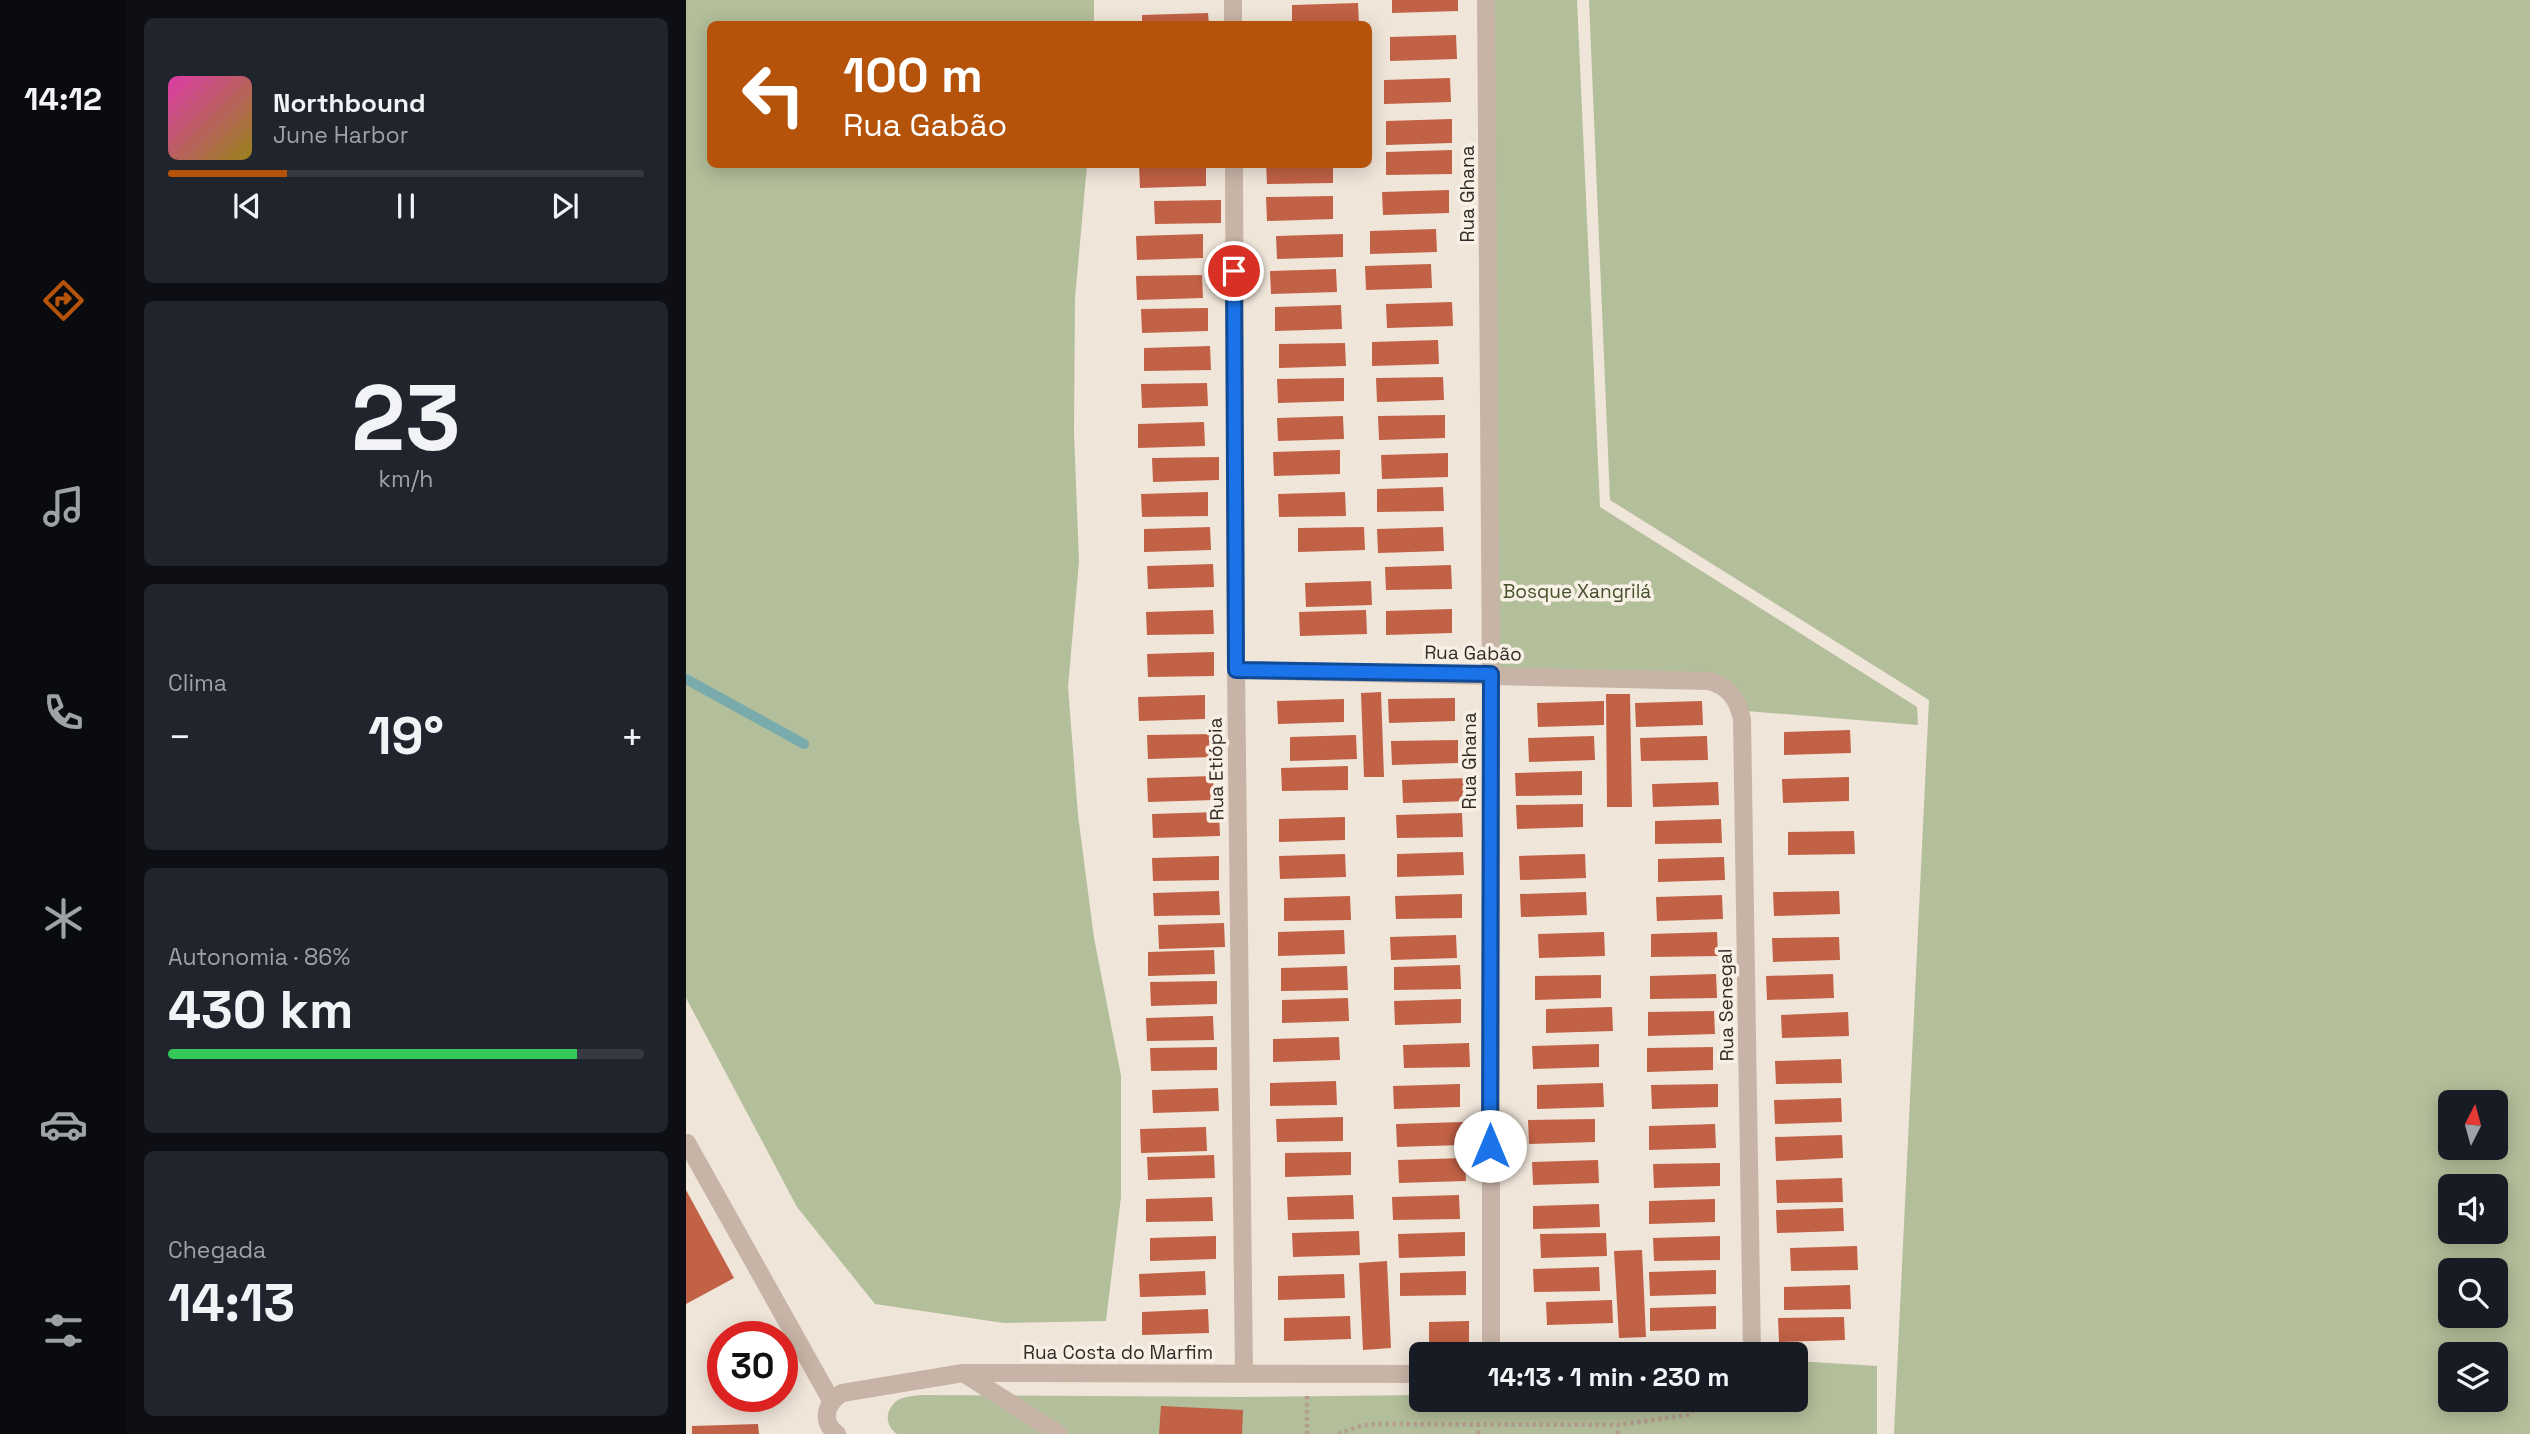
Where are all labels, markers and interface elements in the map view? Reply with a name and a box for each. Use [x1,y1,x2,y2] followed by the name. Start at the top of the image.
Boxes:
[843,44,983,106] text: 100 m
[728,49,819,140] icon: left
[24,79,102,119] text: 14:12
[273,86,426,120] text: Northbound
[843,105,1007,145] text: Rua Gabão
[273,120,408,150] text: June Harbor
[1455,145,1480,243] street label: Rua Ghana
[228,187,266,225] icon: previous
[387,187,425,225] icon: pause
[546,187,584,225] icon: next
[1204,241,1264,301] pin
[1215,252,1253,290] icon: arrive
[39,276,88,325] icon: directions
[351,360,461,477] text: 23
[379,464,433,494] text: km/h
[39,482,88,531] icon: music
[1503,579,1651,604] park label: Bosque Xangrilá
[1424,640,1522,666] street label: Rua Gabão
[168,668,227,698] text: Clima
[39,688,88,737] icon: phone
[368,703,444,769] text: 19°
[1457,712,1482,810] street label: Rua Ghana
[168,713,192,761] text: −
[620,713,644,761] text: +
[1203,717,1229,821] street label: Rua Etiópia
[39,894,88,943] icon: climate
[168,942,350,972] text: Autonomia · 86%
[1713,948,1739,1062] street label: Rua Senegal
[168,977,353,1043] text: 430 km
[2438,1090,2508,1160] north arrow
[2438,1090,2508,1412] map controls
[39,1100,88,1149] icon: car
[1453,1109,1527,1183] position arrow
[2438,1174,2508,1244] button: sound
[168,1235,266,1265] text: Chegada
[2438,1258,2508,1328] button: search
[168,1270,295,1336] text: 14:13
[39,1306,88,1355] icon: filters
[707,1321,798,1412] speed limit sign: 30
[1023,1340,1213,1365] street label: Rua Costa do Marfim
[2438,1342,2508,1412] button: layers
[1488,1360,1729,1394] text: 14:13 · 1 min · 230 m

